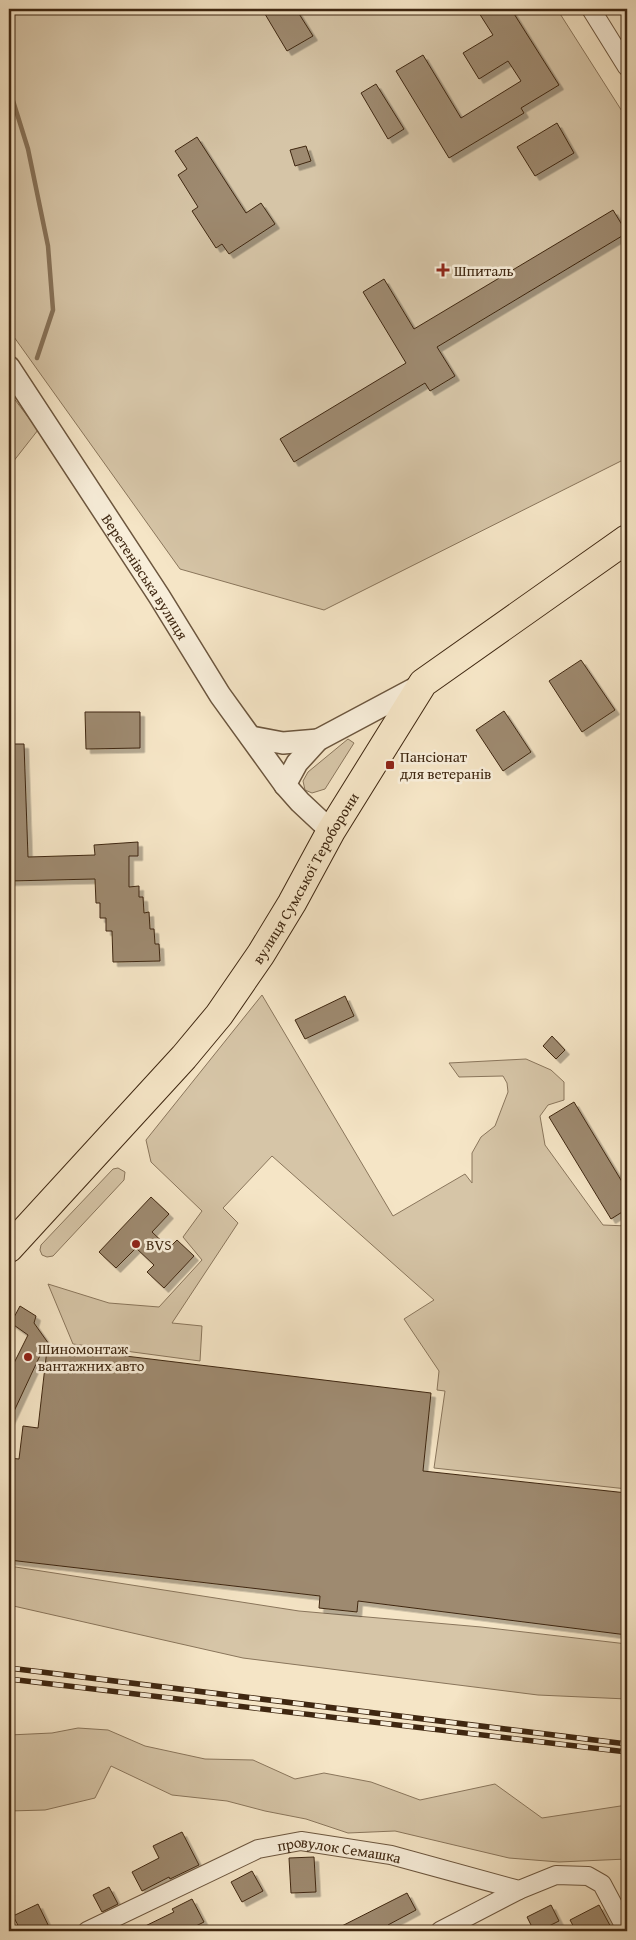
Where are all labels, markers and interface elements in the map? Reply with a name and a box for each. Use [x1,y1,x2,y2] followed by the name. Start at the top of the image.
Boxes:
[454,260,514,281] place label: Шпиталь
[436,263,450,277] marker: Шпиталь
[97,509,194,644] street label: Веретенівська вулиця
[400,746,491,784] place label: Пансіонат для ветеранів
[384,759,396,771] marker: Пансіонат для ветеранів
[247,788,363,968] street label: вулиця Сумської Тероборони
[146,1234,172,1255] place label: BVS
[130,1238,142,1250] marker: BVS
[38,1338,145,1376] place label: Шиномонтаж вантажних авто
[22,1351,34,1363] marker: Шиномонтаж вантажних авто
[275,1831,405,1868] street label: провулок Семашка

